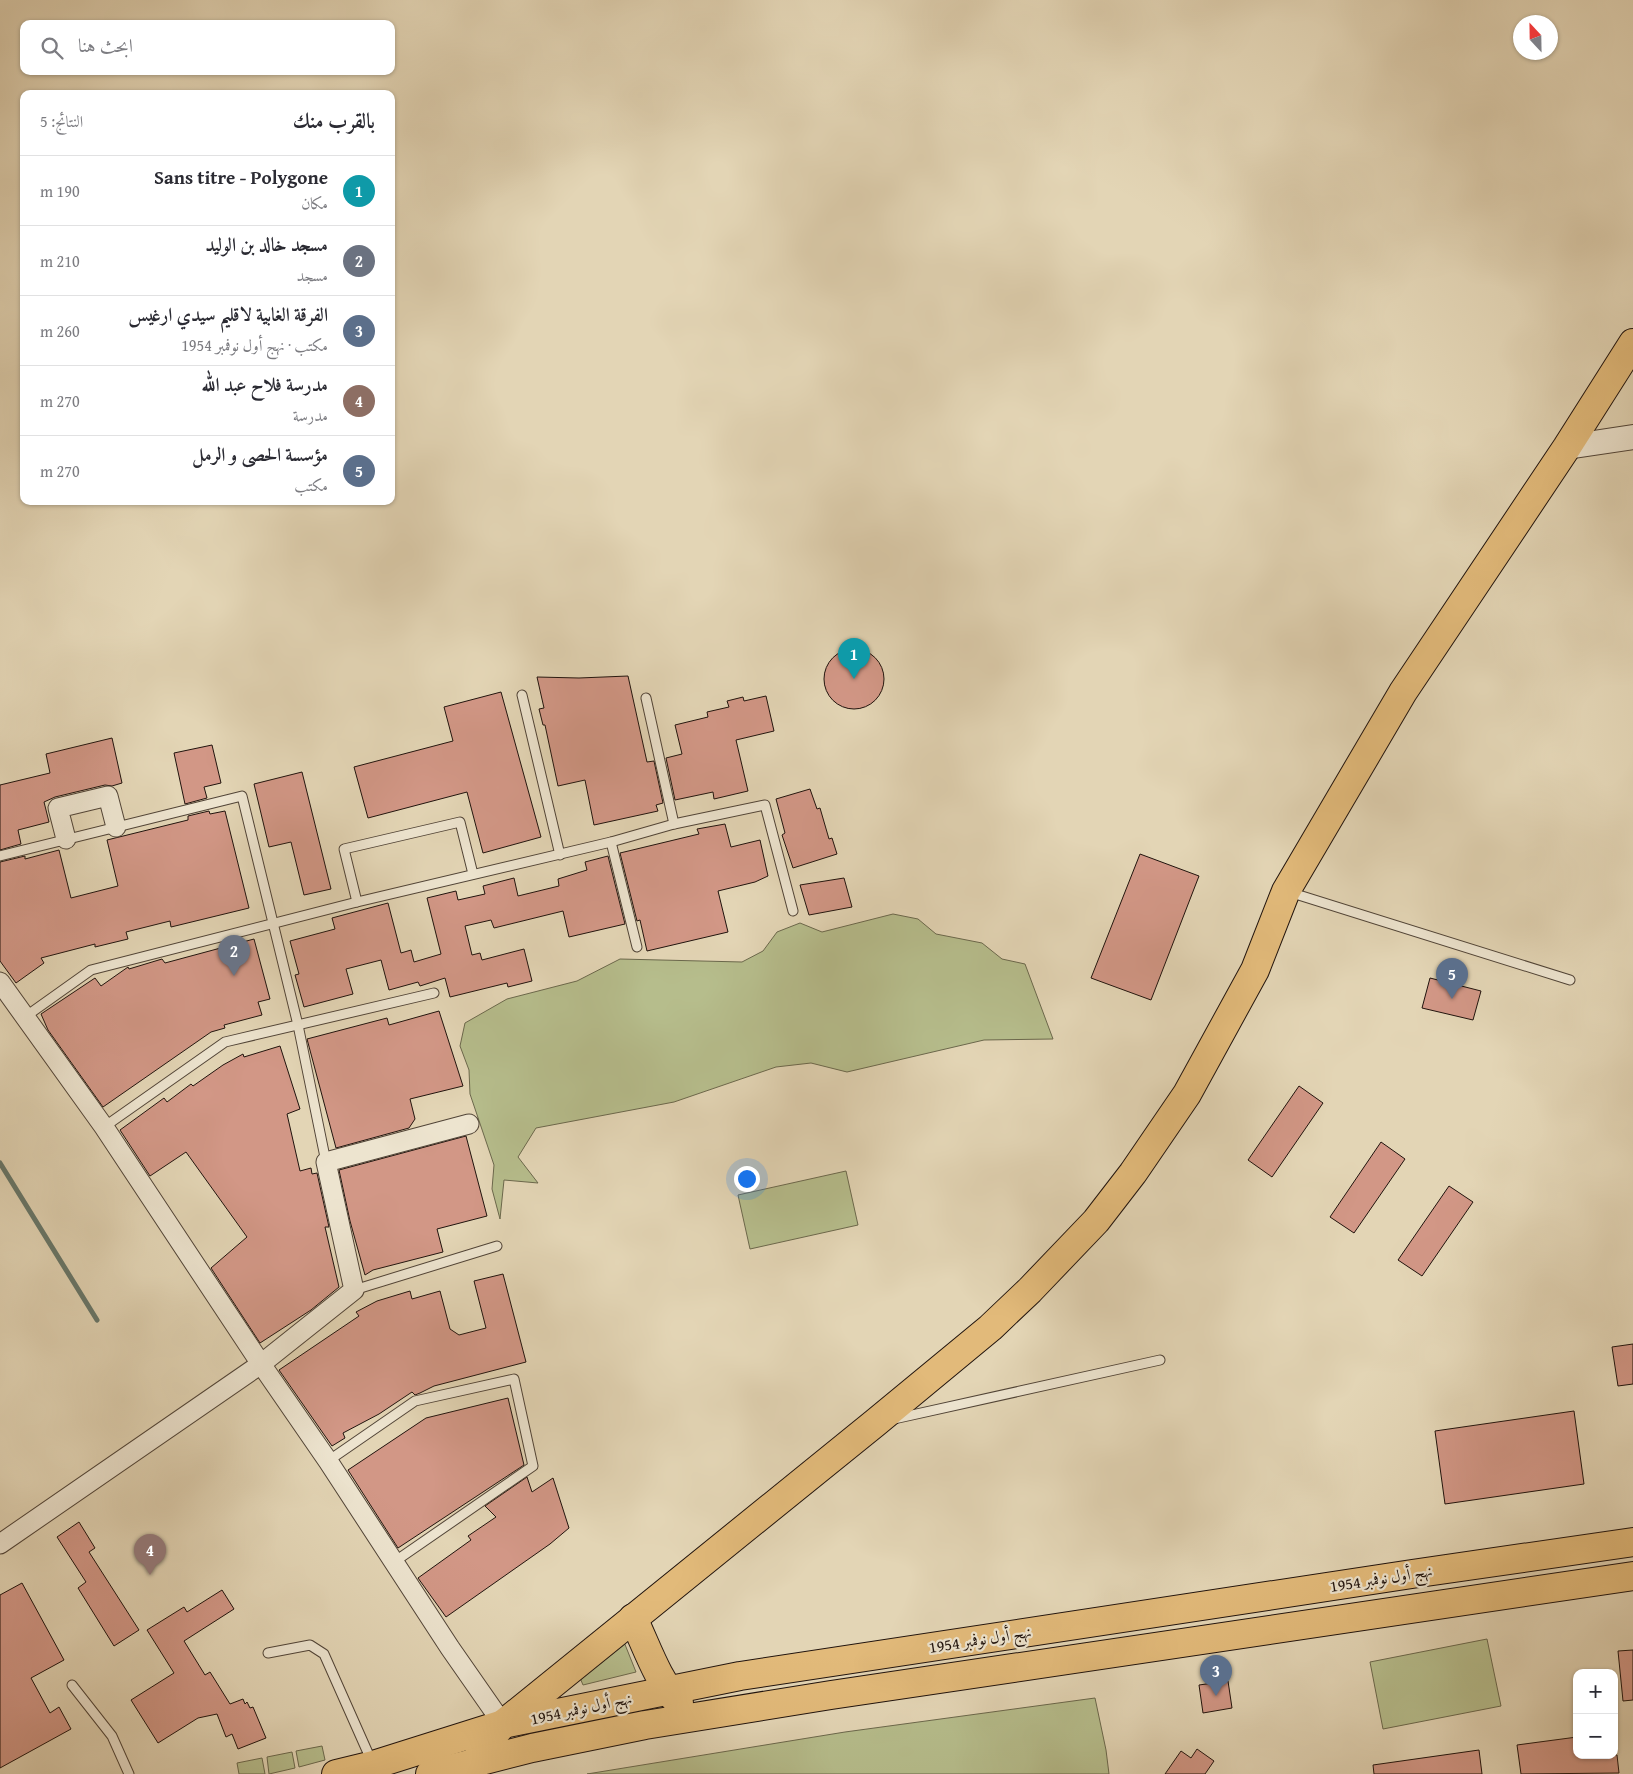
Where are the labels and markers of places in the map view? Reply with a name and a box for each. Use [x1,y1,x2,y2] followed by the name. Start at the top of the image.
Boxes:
[838,638,870,679] pin: 1
[218,935,250,976] pin: 2
[1436,958,1468,999] pin: 5
[134,1534,166,1575] pin: 4
[1200,1655,1232,1696] pin: 3

